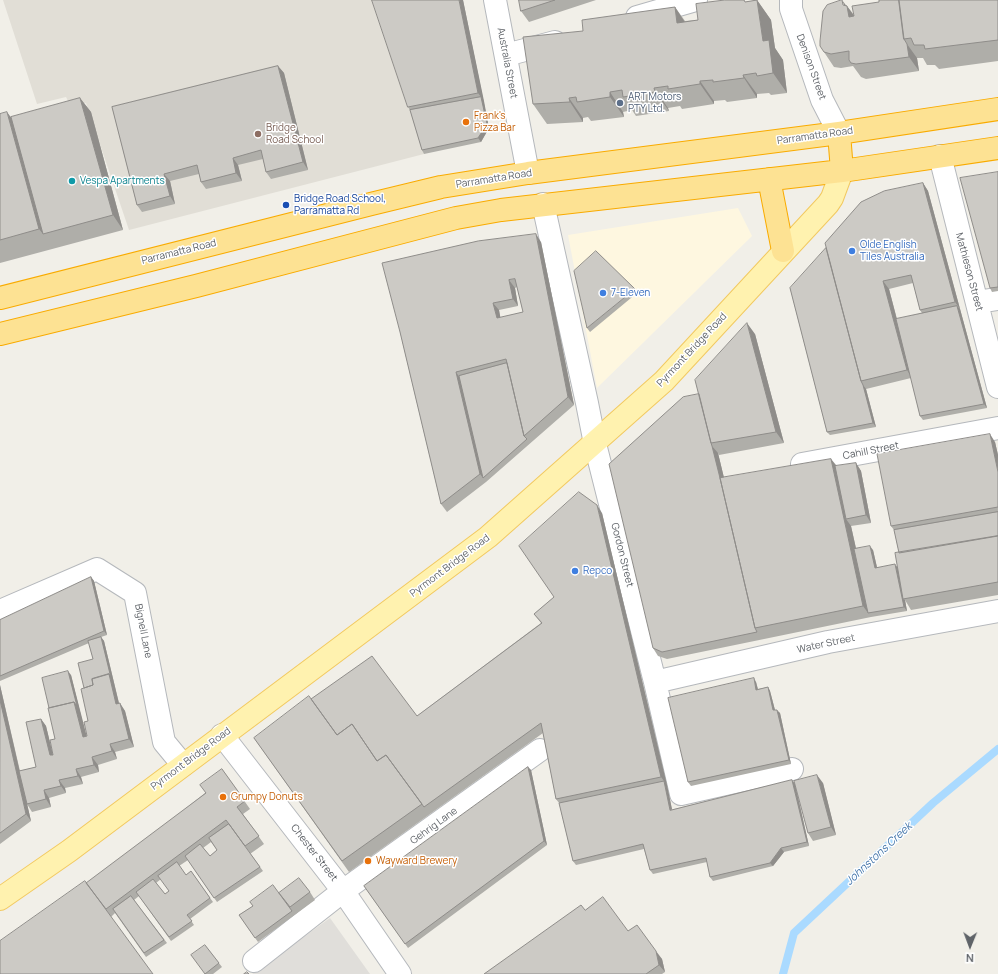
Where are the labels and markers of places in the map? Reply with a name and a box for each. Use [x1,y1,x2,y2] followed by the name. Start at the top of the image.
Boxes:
[628,91,681,114] place label: ART Motors PTY Ltd.
[615,98,625,108] marker: ART Motors PTY Ltd.
[474,110,516,134] place label: Frank's Pizza Bar
[461,117,471,127] marker: Frank's Pizza Bar
[266,122,324,146] place label: Bridge Road School
[253,129,263,139] marker: Bridge Road School
[80,175,165,187] place label: Vespa Apartments
[67,176,77,186] marker: Vespa Apartments
[294,193,386,216] place label: Bridge Road School, Parramatta Rd
[281,200,291,210] marker: Bridge Road School, Parramatta Rd
[860,239,924,262] place label: Olde English Tiles Australia
[847,246,857,256] marker: Olde English Tiles Australia
[611,287,650,299] place label: 7-Eleven
[598,288,608,298] marker: 7-Eleven
[583,565,612,577] place label: Repco
[570,566,580,576] marker: Repco
[231,791,303,803] place label: Grumpy Donuts
[218,792,228,802] marker: Grumpy Donuts
[376,855,457,867] place label: Wayward Brewery
[363,856,373,866] marker: Wayward Brewery

